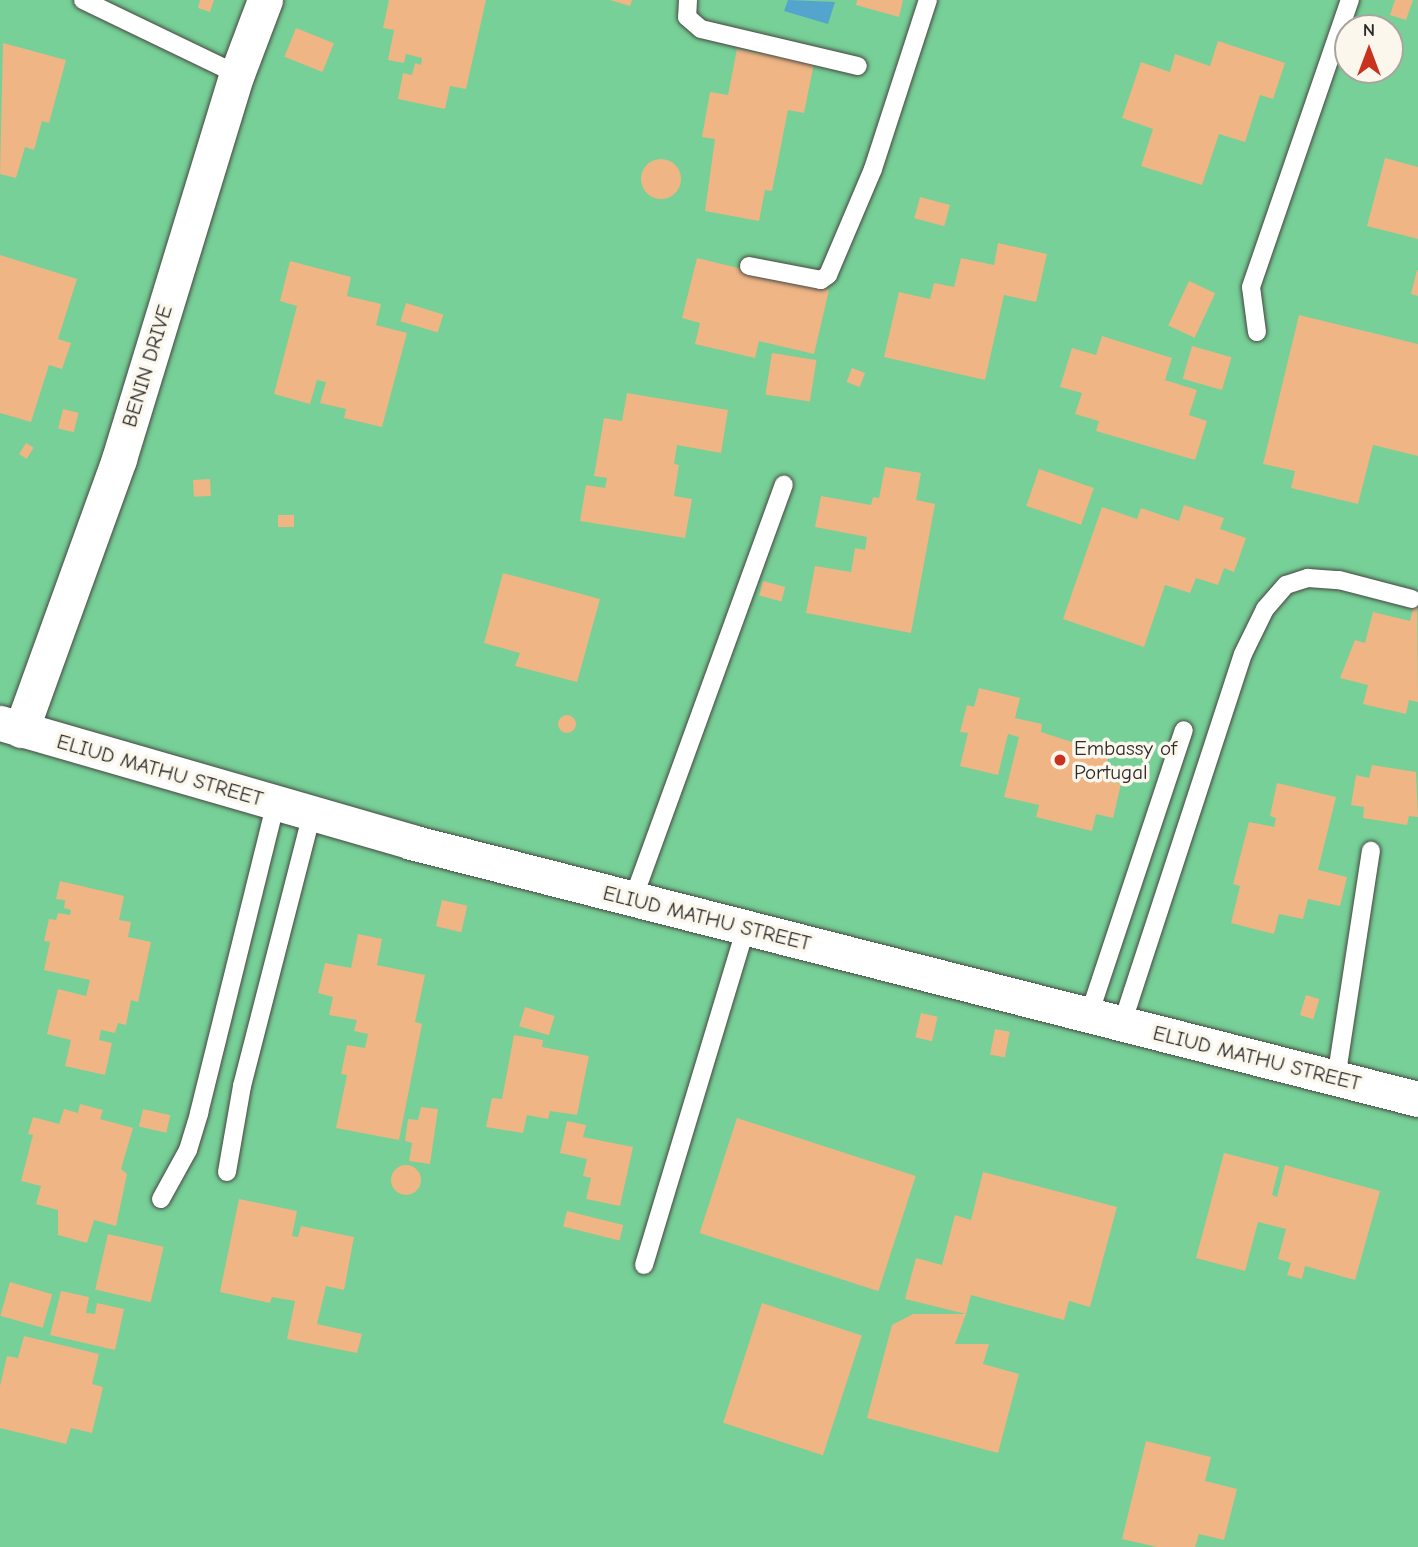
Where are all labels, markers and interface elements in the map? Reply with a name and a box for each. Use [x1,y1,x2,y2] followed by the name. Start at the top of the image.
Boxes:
[1334,14,1404,84] north arrow
[1363,19,1375,41] text: N
[116,302,178,430] street label: BENIN DRIVE
[54,728,266,812] street label: ELIUD MATHU STREET
[1074,735,1177,785] place label: Embassy of Portugal
[1052,752,1068,768] marker: Embassy of Portugal
[600,880,814,956] street label: ELIUD MATHU STREET
[1150,1020,1364,1096] street label: ELIUD MATHU STREET

